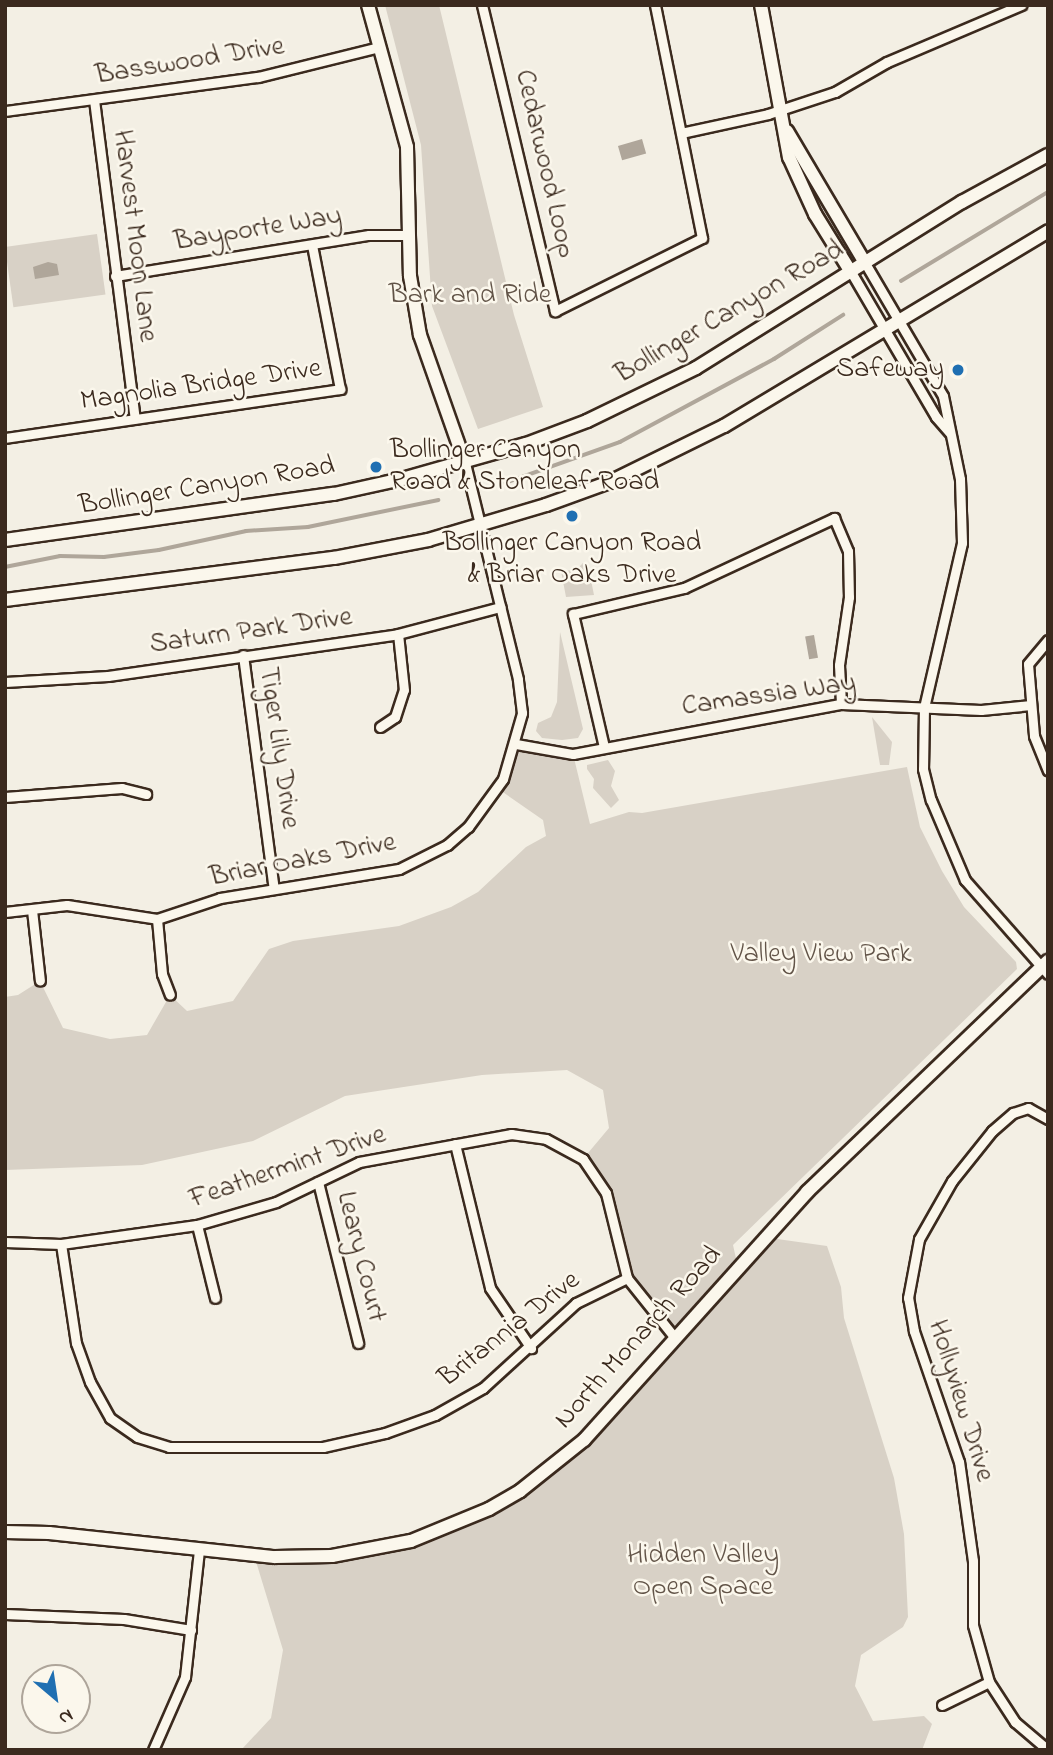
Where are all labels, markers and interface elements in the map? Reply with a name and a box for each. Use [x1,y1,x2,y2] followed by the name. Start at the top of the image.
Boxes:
[93,30,287,94] street label: Basswood Drive
[506,67,582,261] street label: Cedarwood Loop
[104,128,164,344] street label: Harvest Moon Lane
[172,200,344,260] street label: Bayporte Way
[610,234,850,392] street label: Bollinger Canyon Road
[389,279,551,313] park label: Bark and Ride
[78,352,324,420] street label: Magnolia Bridge Drive
[836,353,944,387] place label: Safeway
[950,362,966,378] marker: Safeway
[390,434,659,500] place label: Bollinger Canyon Road & Stoneleaf Road
[77,450,337,524] street label: Bollinger Canyon Road
[368,459,384,475] marker: Bollinger Canyon Road & Stoneleaf Road
[564,508,580,524] marker: Bollinger Canyon Road & Briar Oaks Drive
[443,527,701,593] place label: Bollinger Canyon Road & Briar Oaks Drive
[148,601,354,663] street label: Saturn Park Drive
[250,665,306,831] street label: Tiger Lily Drive
[680,667,858,725] street label: Camassia Way
[207,826,399,896] street label: Briar Oaks Drive
[731,938,911,972] park label: Valley View Park
[186,1119,390,1217] street label: Feathermint Drive
[328,1188,392,1326] street label: Leary Court
[548,1240,730,1436] street label: North Monarch Road
[433,1264,587,1396] street label: Britannia Drive
[919,1316,1001,1486] street label: Hollyview Drive
[627,1539,779,1605] park label: Hidden Valley Open Space
[21,1664,91,1734] north arrow
[53,1701,78,1731] text: N

